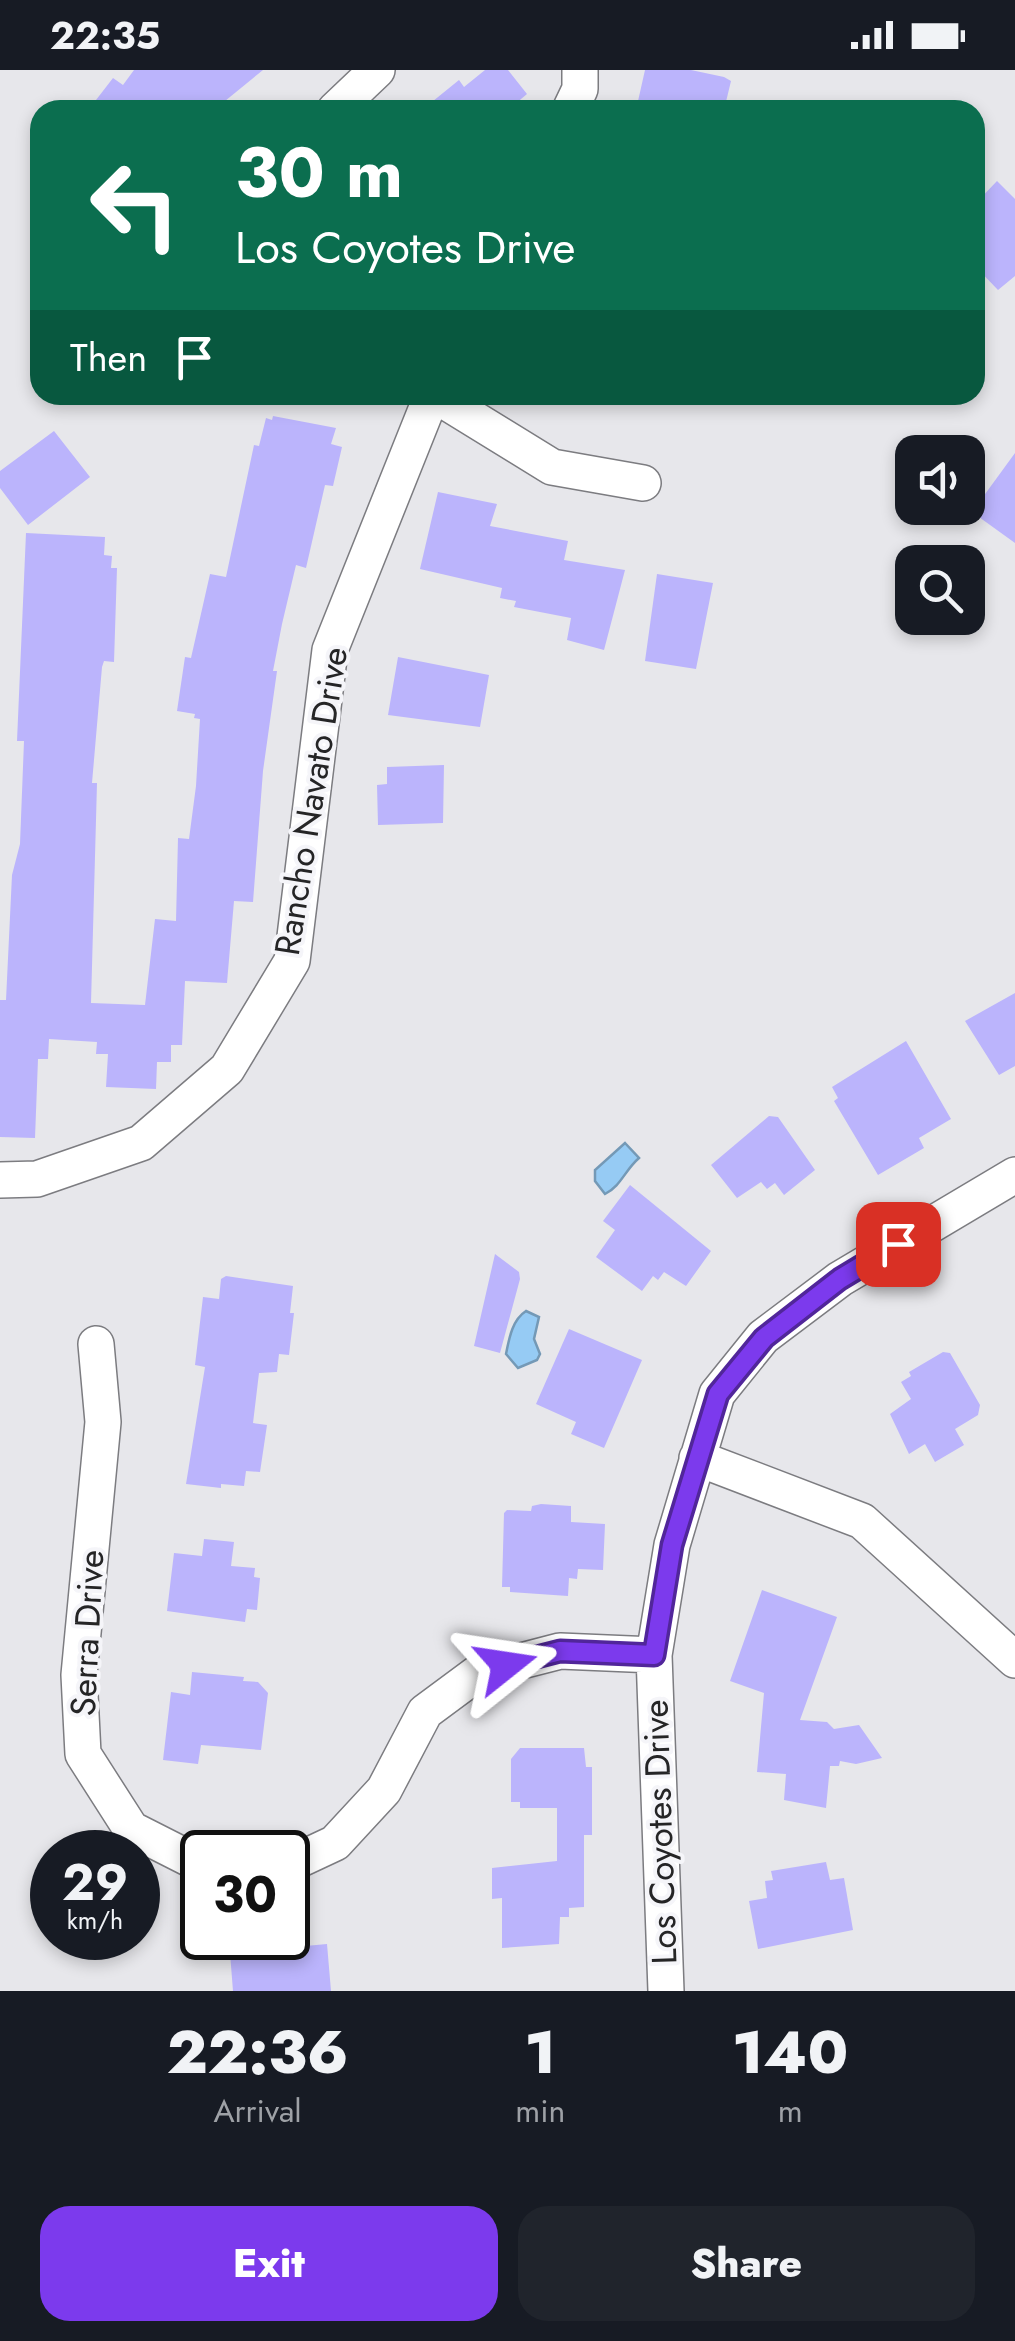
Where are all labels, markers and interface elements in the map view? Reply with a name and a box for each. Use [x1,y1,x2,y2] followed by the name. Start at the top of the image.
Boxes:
[50,8,160,63] text: 22:35
[235,122,403,223] text: 30 m
[70,140,200,270] icon: left
[235,215,576,280] text: Los Coyotes Drive
[70,330,147,385] text: Then
[167,330,222,385] icon: arrive
[895,435,985,635] map controls
[895,435,985,525] button: sound
[895,545,985,635] button: search
[262,643,360,959] street label: Rancho Navato Drive
[856,1202,941,1287] pin
[871,1217,926,1272] icon: arrive
[58,1549,116,1717] street label: Serra Drive
[454,1613,558,1717] position arrow
[630,1699,690,1965] street label: Los Coyotes Drive
[180,1830,310,1960] speed limit sign: 30
[62,1846,128,1919] text: 29
[67,1902,123,1938] text: km/h
[167,2009,349,2096] text: 22:36
[524,2009,556,2096] text: 1
[732,2009,848,2096] text: 140
[214,2088,302,2134] text: Arrival
[515,2088,565,2134] text: min
[778,2088,803,2134] text: m
[40,2206,498,2321] button: Exit
[518,2206,975,2321] button: Share

